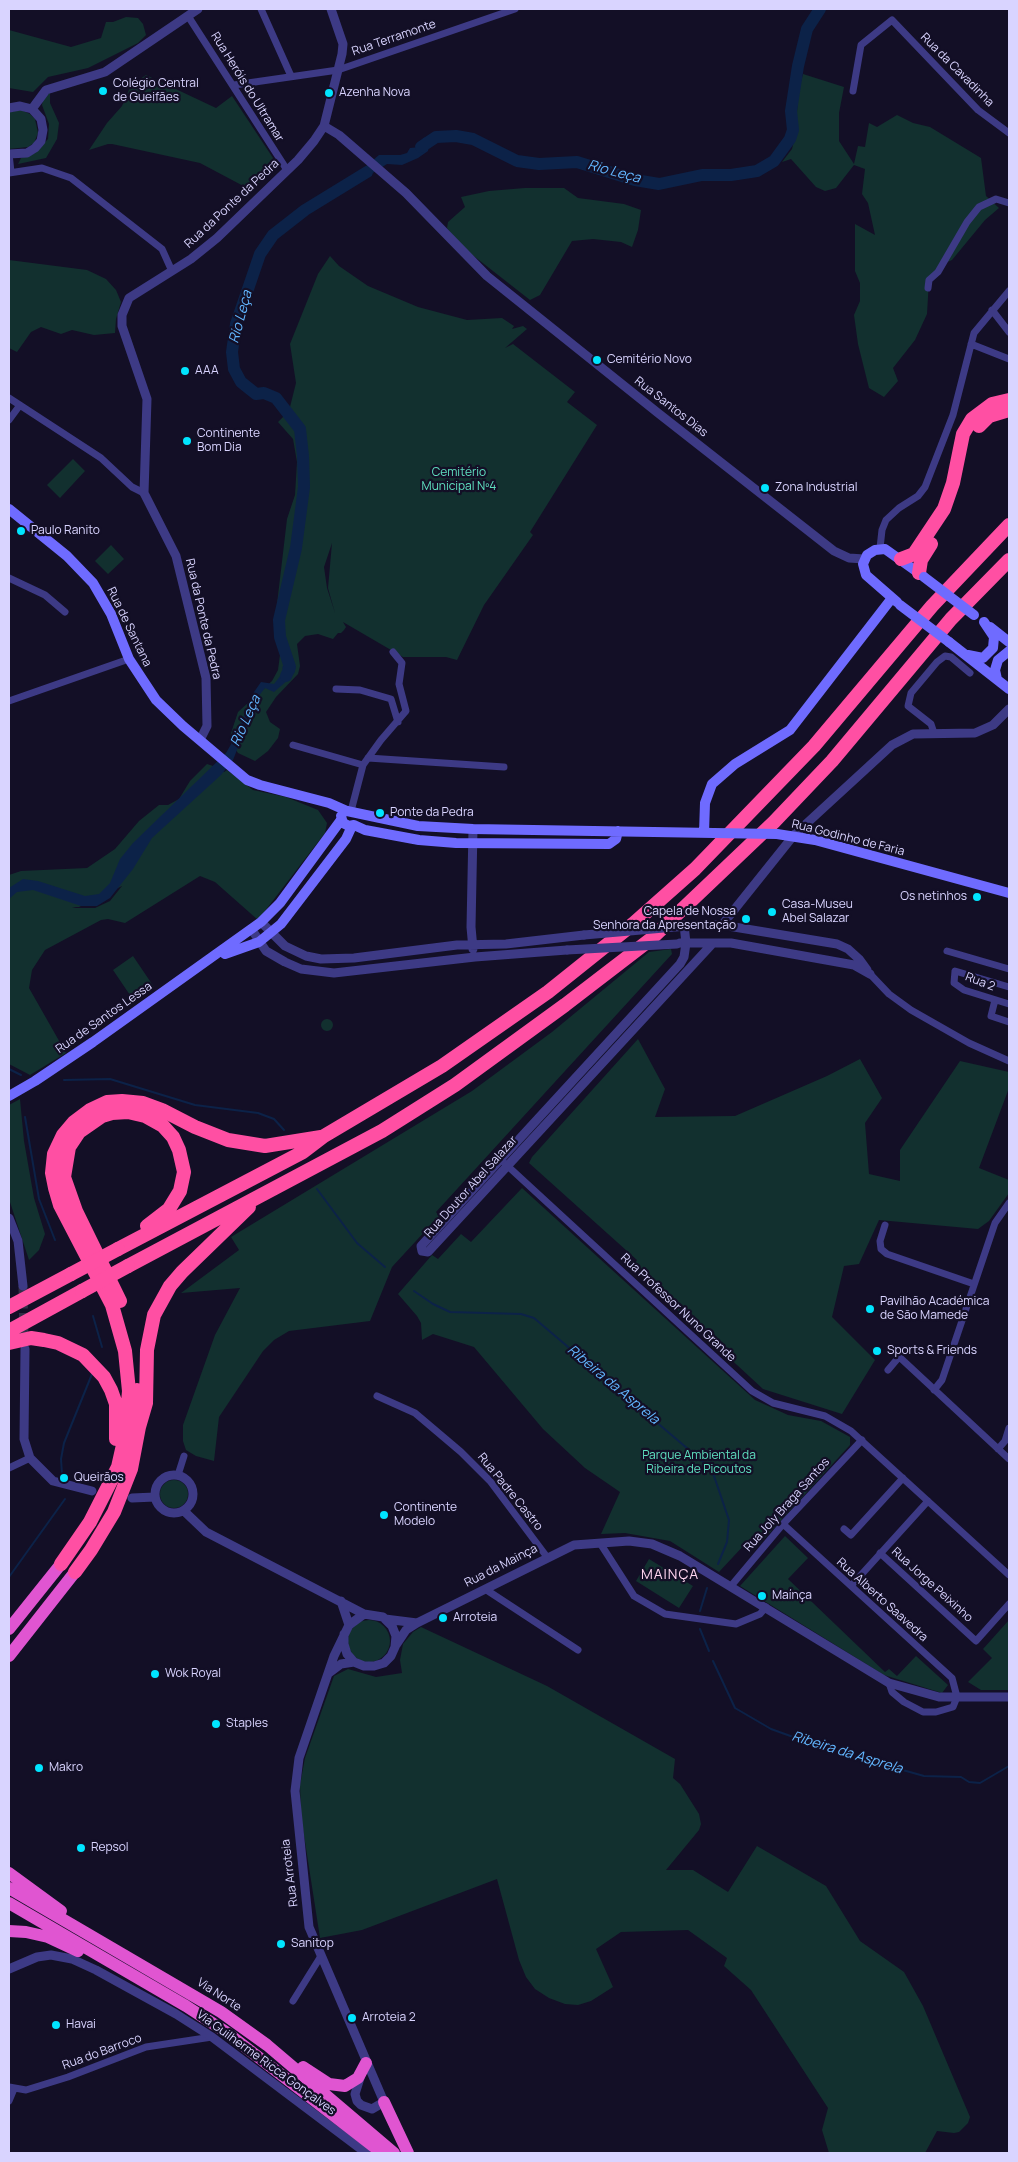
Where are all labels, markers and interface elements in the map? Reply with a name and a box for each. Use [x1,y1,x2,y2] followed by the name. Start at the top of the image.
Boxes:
[350,17,438,59] street label: Rua Terramonte
[207,30,287,144] street label: Rua Heróis do Ultramar
[917,30,997,110] street label: Rua da Cavadinha
[113,77,199,105] place label: Colégio Central de Gueifães
[97,85,109,97] marker: Colégio Central de Gueifães
[339,86,410,100] place label: Azenha Nova
[323,87,335,99] marker: Azenha Nova
[182,157,282,251] street label: Rua da Ponte da Pedra
[586,157,642,187] water label: Rio Leça
[226,289,256,345] water label: Rio Leça
[607,353,692,367] place label: Cemitério Novo
[591,354,603,366] marker: Cemitério Novo
[195,364,219,378] place label: AAA
[179,365,191,377] marker: AAA
[631,374,711,440] street label: Rua Santos Dias
[197,427,260,455] place label: Continente Bom Dia
[181,435,193,447] marker: Continente Bom Dia
[422,466,496,494] park label: Cemitério Municipal Nº4
[775,481,857,495] place label: Zona Industrial
[759,482,771,494] marker: Zona Industrial
[31,524,100,538] place label: Paulo Ranito
[15,525,27,537] marker: Paulo Ranito
[182,557,224,681] street label: Rua da Ponte da Pedra
[104,585,154,669] street label: Rua de Santana
[227,693,265,749] water label: Rio Leça
[390,806,474,820] place label: Ponte da Pedra
[374,807,386,819] marker: Ponte da Pedra
[790,817,906,859] street label: Rua Godinho de Faria
[900,890,967,904] place label: Os netinhos
[971,891,983,903] marker: Os netinhos
[782,898,853,926] place label: Casa-Museu Abel Salazar
[593,905,736,933] place label: Capela de Nossa Senhora da Apresentação
[766,906,778,918] marker: Casa-Museu Abel Salazar
[740,913,752,925] marker: Capela de Nossa Senhora da Apresentação
[963,970,997,994] street label: Rua 2
[53,979,155,1057] street label: Rua de Santos Lessa
[422,1133,520,1241] street label: Rua Doutor Abel Salazar
[617,1251,739,1365] street label: Rua Professor Nuno Grande
[880,1295,989,1323] place label: Pavilhão Académica de São Mamede
[864,1303,876,1315] marker: Pavilhão Académica de São Mamede
[564,1342,662,1428] water label: Ribeira da Asprela
[887,1344,977,1358] place label: Sports & Friends
[871,1345,883,1357] marker: Sports & Friends
[642,1449,756,1477] park label: Parque Ambiental da Ribeira de Picoutos
[474,1450,546,1534] street label: Rua Padre Castro
[741,1455,833,1555] street label: Rua Joly Braga Santos
[74,1471,124,1485] place label: Queirãos
[58,1472,70,1484] marker: Queirãos
[394,1501,457,1529] place label: Continente Modelo
[378,1509,390,1521] marker: Continente Modelo
[462,1541,540,1591] street label: Rua da Mainça
[888,1545,976,1625] street label: Rua Jorge Peixinho
[833,1555,931,1645] street label: Rua Alberto Saavedra
[640,1567,700,1583] district label: MAINÇA
[772,1589,812,1603] place label: Maínça
[756,1590,768,1602] marker: Maínça
[453,1611,497,1625] place label: Arroteia
[437,1612,449,1624] marker: Arroteia
[165,1667,221,1681] place label: Wok Royal
[149,1668,161,1680] marker: Wok Royal
[226,1717,268,1731] place label: Staples
[210,1718,222,1730] marker: Staples
[790,1728,904,1778] water label: Ribeira da Asprela
[49,1761,83,1775] place label: Makro
[33,1762,45,1774] marker: Makro
[279,1838,301,1908] street label: Rua Arroteia
[91,1841,129,1855] place label: Repsol
[75,1842,87,1854] marker: Repsol
[291,1937,334,1951] place label: Sanitop
[275,1938,287,1950] marker: Sanitop
[194,1975,244,2015] street label: Via Norte
[194,2008,338,2118] street label: Via Guilherme Ricca Gonçalves
[362,2011,416,2025] place label: Arroteia 2
[346,2012,358,2024] marker: Arroteia 2
[66,2018,96,2032] place label: Havai
[50,2019,62,2031] marker: Havai
[60,2031,144,2073] street label: Rua do Barroco

